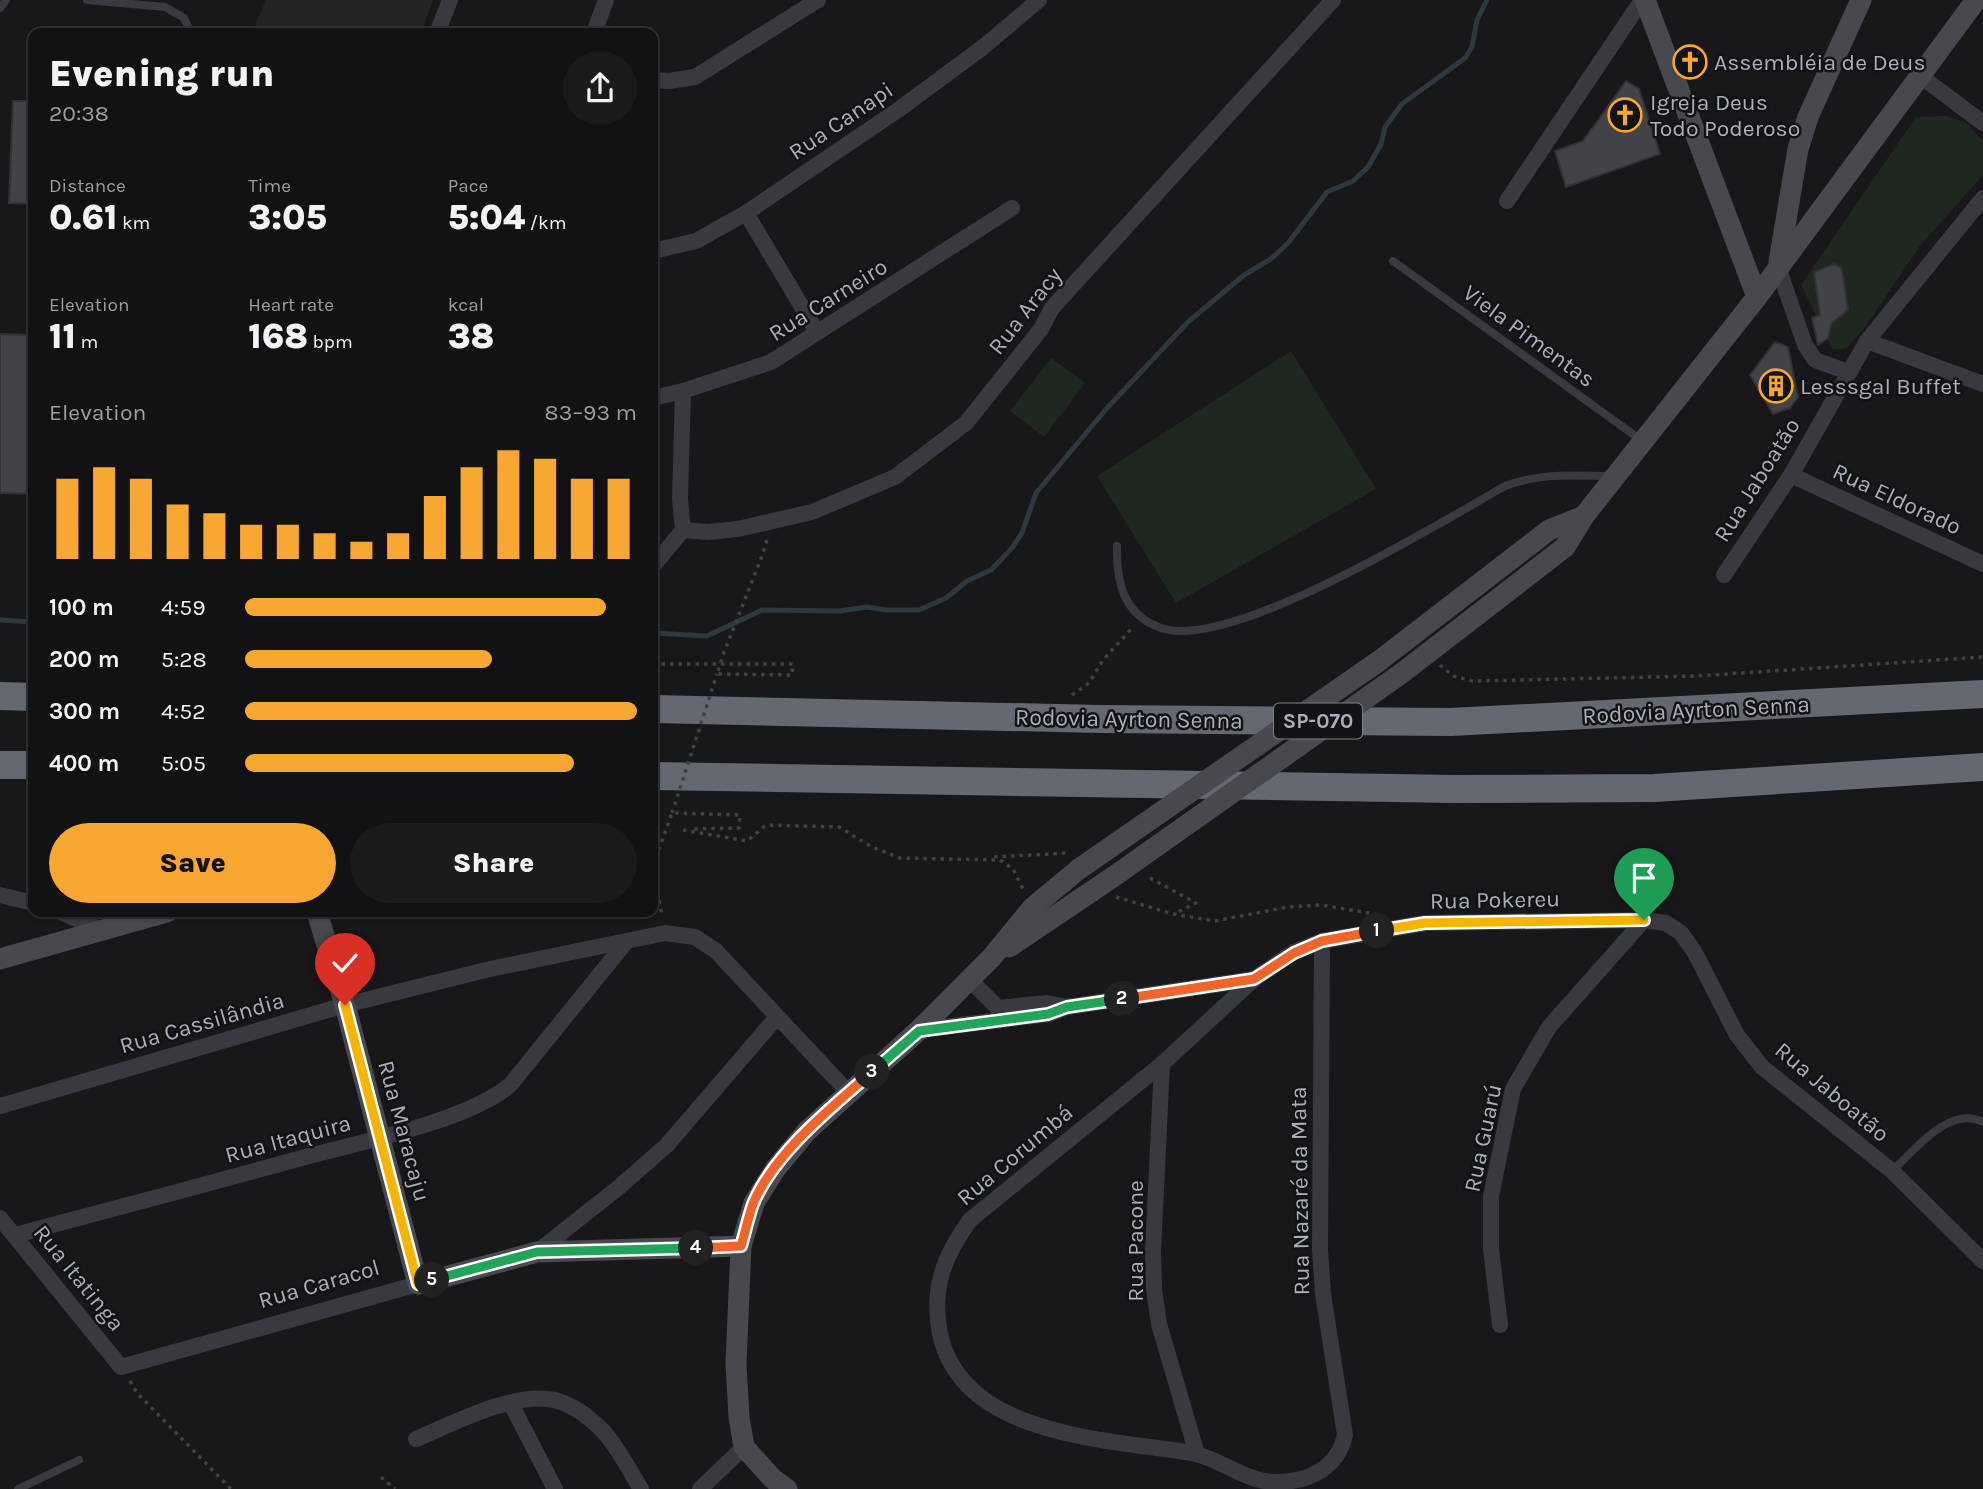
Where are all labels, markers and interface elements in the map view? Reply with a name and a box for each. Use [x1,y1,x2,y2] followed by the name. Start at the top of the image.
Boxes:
[1671,43,1709,81] church icon: Assembléia de Deus
[1714,49,1925,76] place label: Assembléia de Deus
[49,51,274,96] text: Evening run
[563,51,637,125] button: share
[784,76,898,166] street label: Rua Canapi
[1650,89,1800,142] place label: Igreja Deus Todo Poderoso
[1606,96,1644,134] church icon: Igreja Deus Todo Poderoso
[49,100,109,127] text: 20:38
[49,175,126,197] text: Distance
[248,175,291,197] text: Time
[448,175,488,197] text: Pace
[49,197,117,238] text: 0.61
[248,197,327,238] text: 3:05
[448,197,525,238] text: 5:04
[117,212,150,234] text: km
[525,212,567,234] text: /km
[764,253,892,347] street label: Rua Carneiro
[983,262,1067,360] street label: Rua Aracy
[1458,279,1600,393] street label: Viela Pimentas
[49,294,129,316] text: Elevation
[248,294,334,316] text: Heart rate
[448,294,484,316] text: kcal
[49,316,76,357] text: 11
[248,316,308,357] text: 168
[448,316,494,357] text: 38
[76,331,98,353] text: m
[308,331,353,353] text: bpm
[1757,367,1795,405] building icon: Lesssgal Buffet
[1800,373,1961,400] place label: Lesssgal Buffet
[49,399,146,426] text: Elevation
[545,399,637,426] text: 83–93 m
[1708,413,1806,547] street label: Rua Jaboatão
[1828,457,1966,541] street label: Rua Eldorado
[49,594,114,621] text: 100 m
[161,594,205,621] text: 4:59
[49,646,120,673] text: 200 m
[161,646,207,673] text: 5:28
[1582,691,1810,729] street label: Rodovia Ayrton Senna
[49,698,120,725] text: 300 m
[161,698,205,725] text: 4:52
[1015,704,1243,734] street label: Rodovia Ayrton Senna
[1274,704,1362,738] road number: SP-070
[49,750,119,777] text: 400 m
[161,750,206,777] text: 5:05
[49,823,336,903] button: Save
[350,823,637,903] button: Share
[1614,848,1674,920] pin
[1625,859,1663,897] icon: arrive
[1430,885,1560,915] street label: Rua Pokereu
[1360,914,1394,948] pin: 1
[1373,919,1380,941] text: 1
[315,933,375,1005] pin
[326,944,364,982] icon: check
[1104,982,1140,1016] pin: 2
[117,987,287,1059] street label: Rua Cassilândia
[1116,987,1127,1009] text: 2
[1769,1036,1895,1148] street label: Rua Jaboatão
[854,1054,890,1090] pin: 3
[372,1058,436,1204] street label: Rua Maracaju
[866,1060,877,1082] text: 3
[1458,1082,1508,1194] street label: Rua Guarú
[1285,1086,1315,1296] street label: Rua Nazaré da Mata
[952,1099,1078,1211] street label: Rua Corumbá
[222,1109,354,1169] street label: Rua Itaquira
[1122,1180,1149,1302] street label: Rua Pacone
[28,1219,130,1337] street label: Rua Itatinga
[678,1230,714,1266] pin: 4
[690,1236,701,1258] text: 4
[255,1254,383,1314] street label: Rua Caracol
[414,1262,450,1298] pin: 5
[426,1268,437,1290] text: 5

